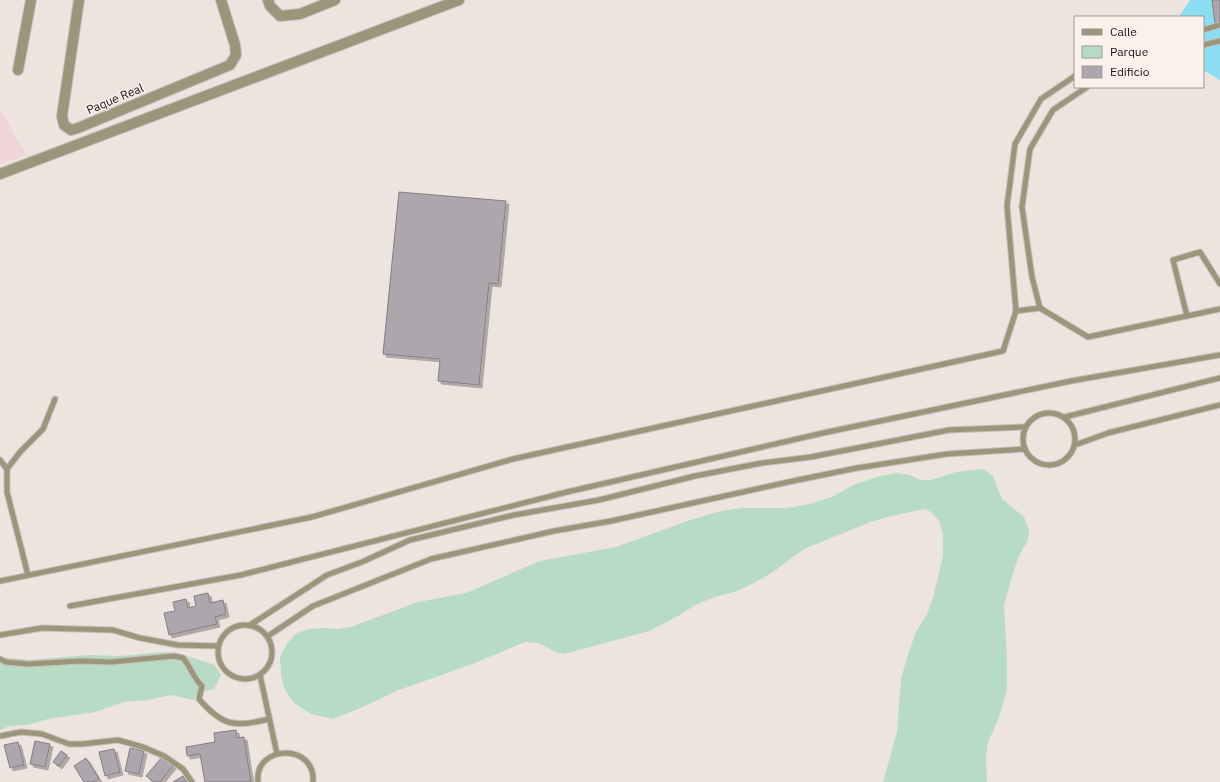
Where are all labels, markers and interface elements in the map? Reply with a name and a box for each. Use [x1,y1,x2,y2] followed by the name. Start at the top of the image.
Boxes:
[1074,16,1204,88] legend
[1110,24,1137,39] text: Calle
[1110,44,1149,59] text: Parque
[1110,64,1150,79] text: Edificio
[84,80,146,117] street label: Paque Real

